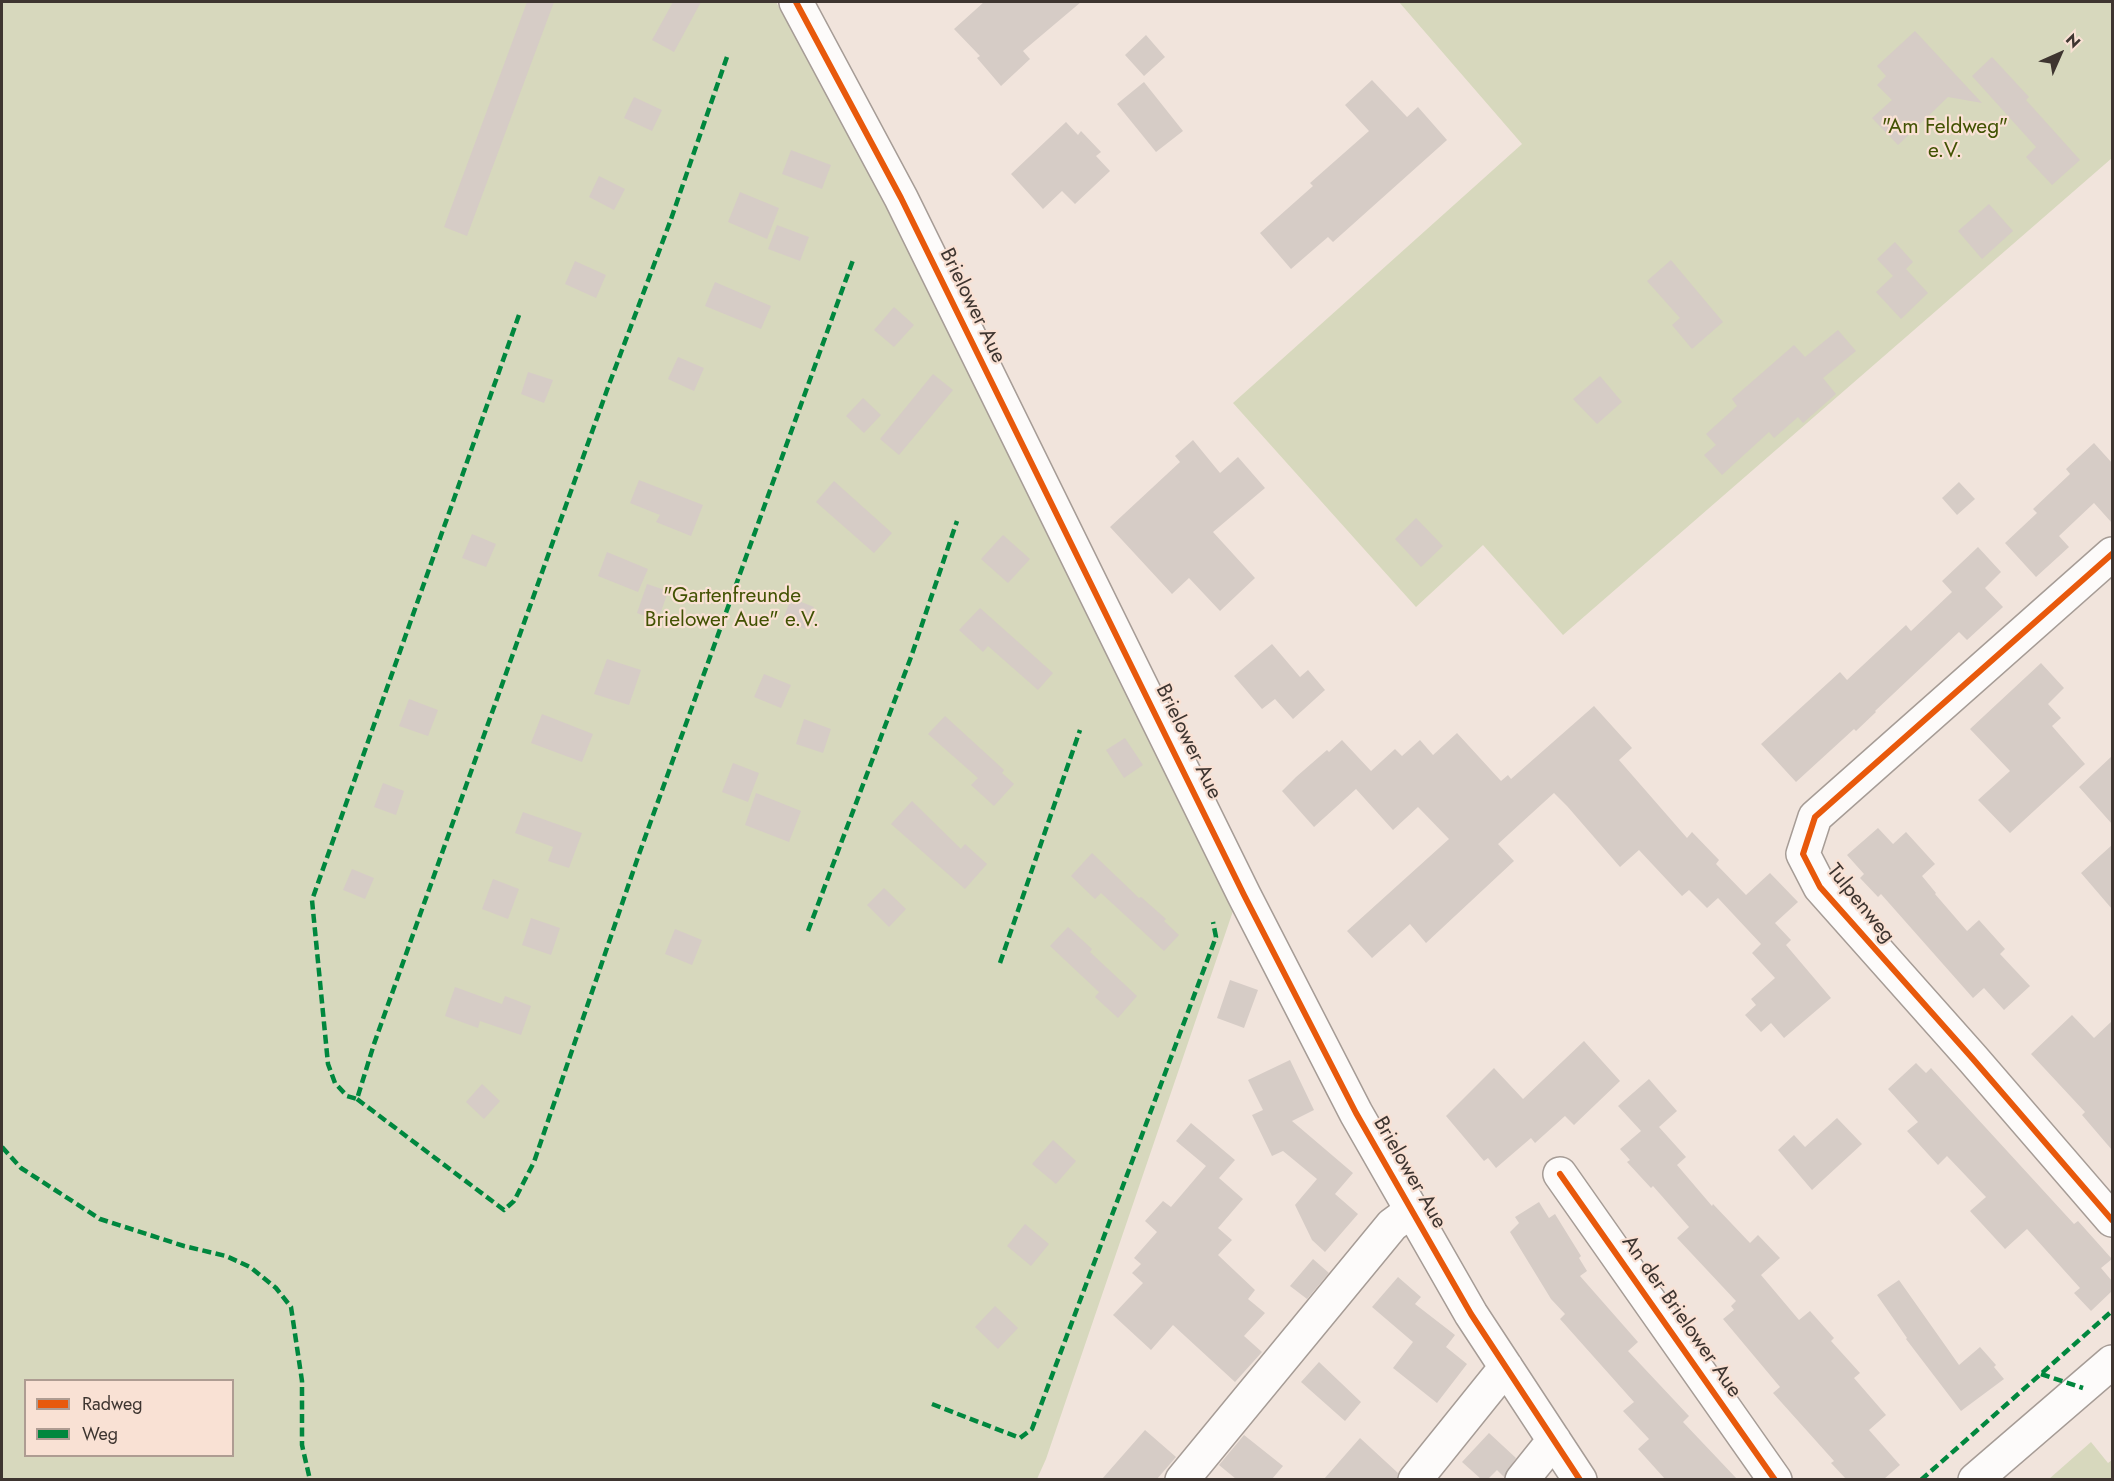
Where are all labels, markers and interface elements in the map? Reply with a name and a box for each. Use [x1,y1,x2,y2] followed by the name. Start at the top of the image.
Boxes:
[2030,24,2090,84] north arrow
[2060,28,2086,54] text: N
[1882,115,2008,165] park label: "Am Feldweg" e.V.
[933,244,1011,368] street label: Brielower Aue
[645,584,819,634] park label: "Gartenfreunde Brielower Aue" e.V.
[1149,680,1227,804] street label: Brielower Aue
[1821,859,1899,949] street label: Tulpenweg
[1367,1113,1451,1233] street label: Brielower Aue
[1616,1231,1746,1403] street label: An der Brielower Aue
[24,1379,234,1457] legend
[82,1391,143,1417] text: Radweg
[82,1421,118,1447] text: Weg

